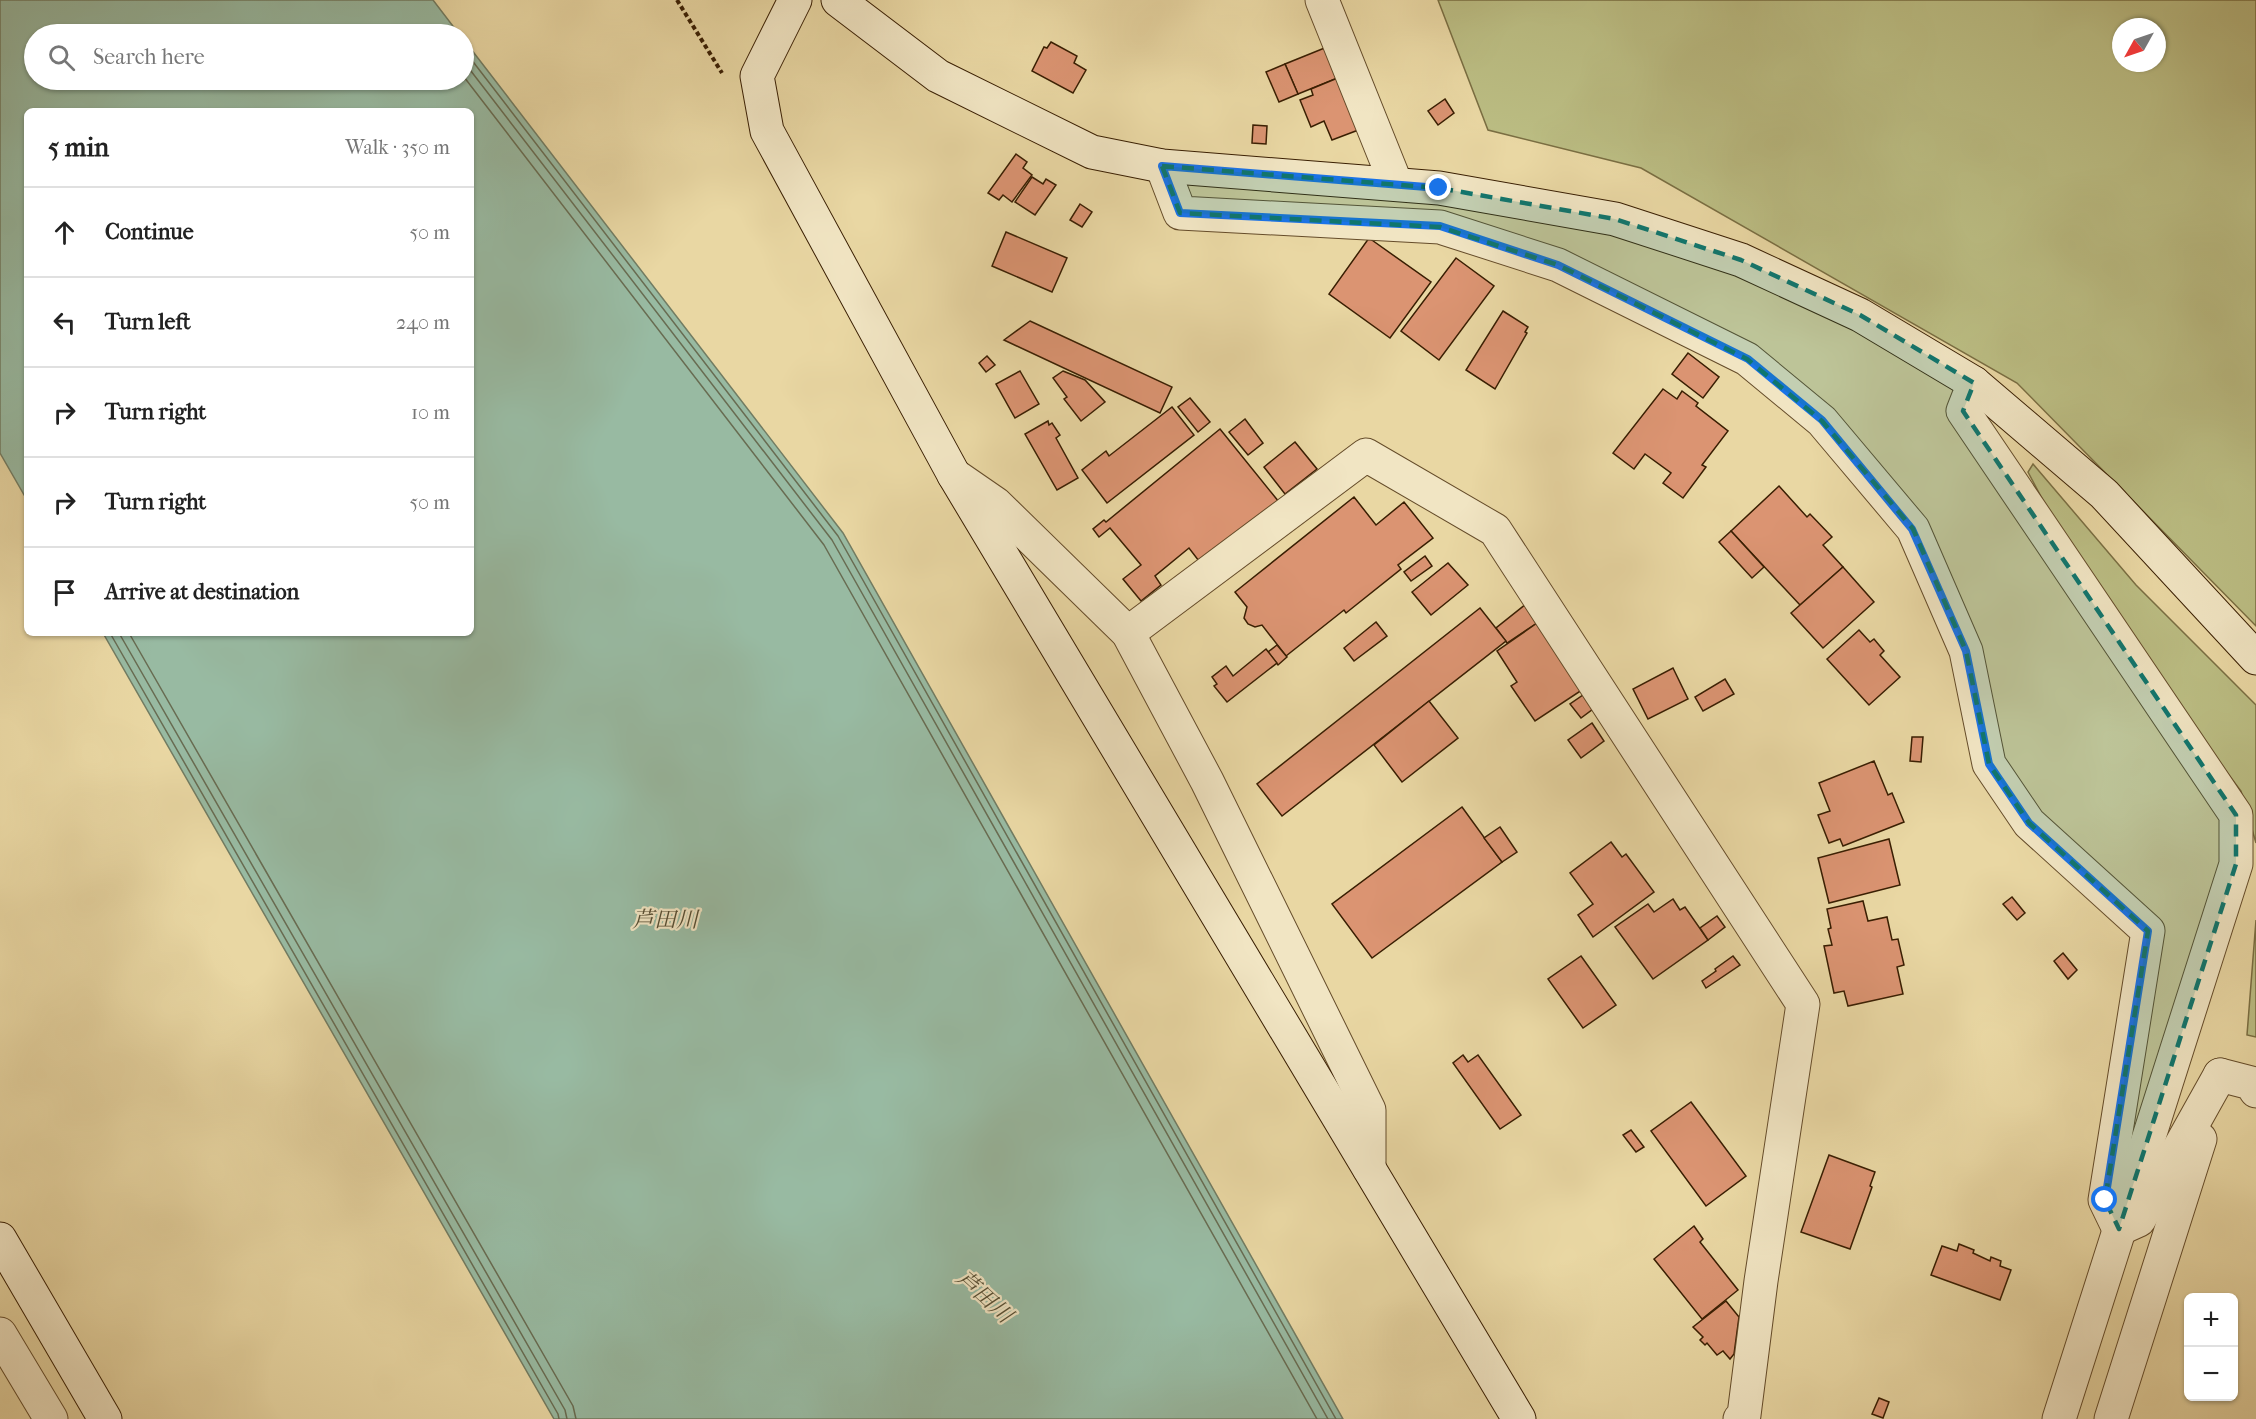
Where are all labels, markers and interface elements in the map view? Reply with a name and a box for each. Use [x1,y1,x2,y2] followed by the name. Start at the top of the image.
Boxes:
[2112,18,2166,72] north arrow
[24,24,474,90] search box
[45,41,78,74] icon: search
[93,44,205,70] text: Search here
[48,132,109,163] text: 5 min
[345,136,450,159] text: Walk · 350 m
[1425,174,1451,200] route end
[48,216,81,249] icon: ahead
[105,219,194,245] text: Continue
[409,221,450,244] text: 50 m
[48,306,81,339] icon: left
[105,309,191,335] text: Turn left
[396,311,450,334] text: 240 m
[48,396,81,429] icon: right
[105,399,206,425] text: Turn right
[411,401,450,424] text: 10 m
[48,486,81,519] icon: right
[105,489,206,515] text: Turn right
[409,491,450,514] text: 50 m
[48,576,81,609] icon: arrive
[105,579,299,605] text: Arrive at destination
[632,907,700,933] water label: 芦田川
[2091,1186,2117,1212] route start
[951,1265,1019,1330] water label: 芦田川
[2184,1293,2238,1401] map controls
[2184,1293,2238,1347] button: +
[2184,1347,2238,1401] button: −

